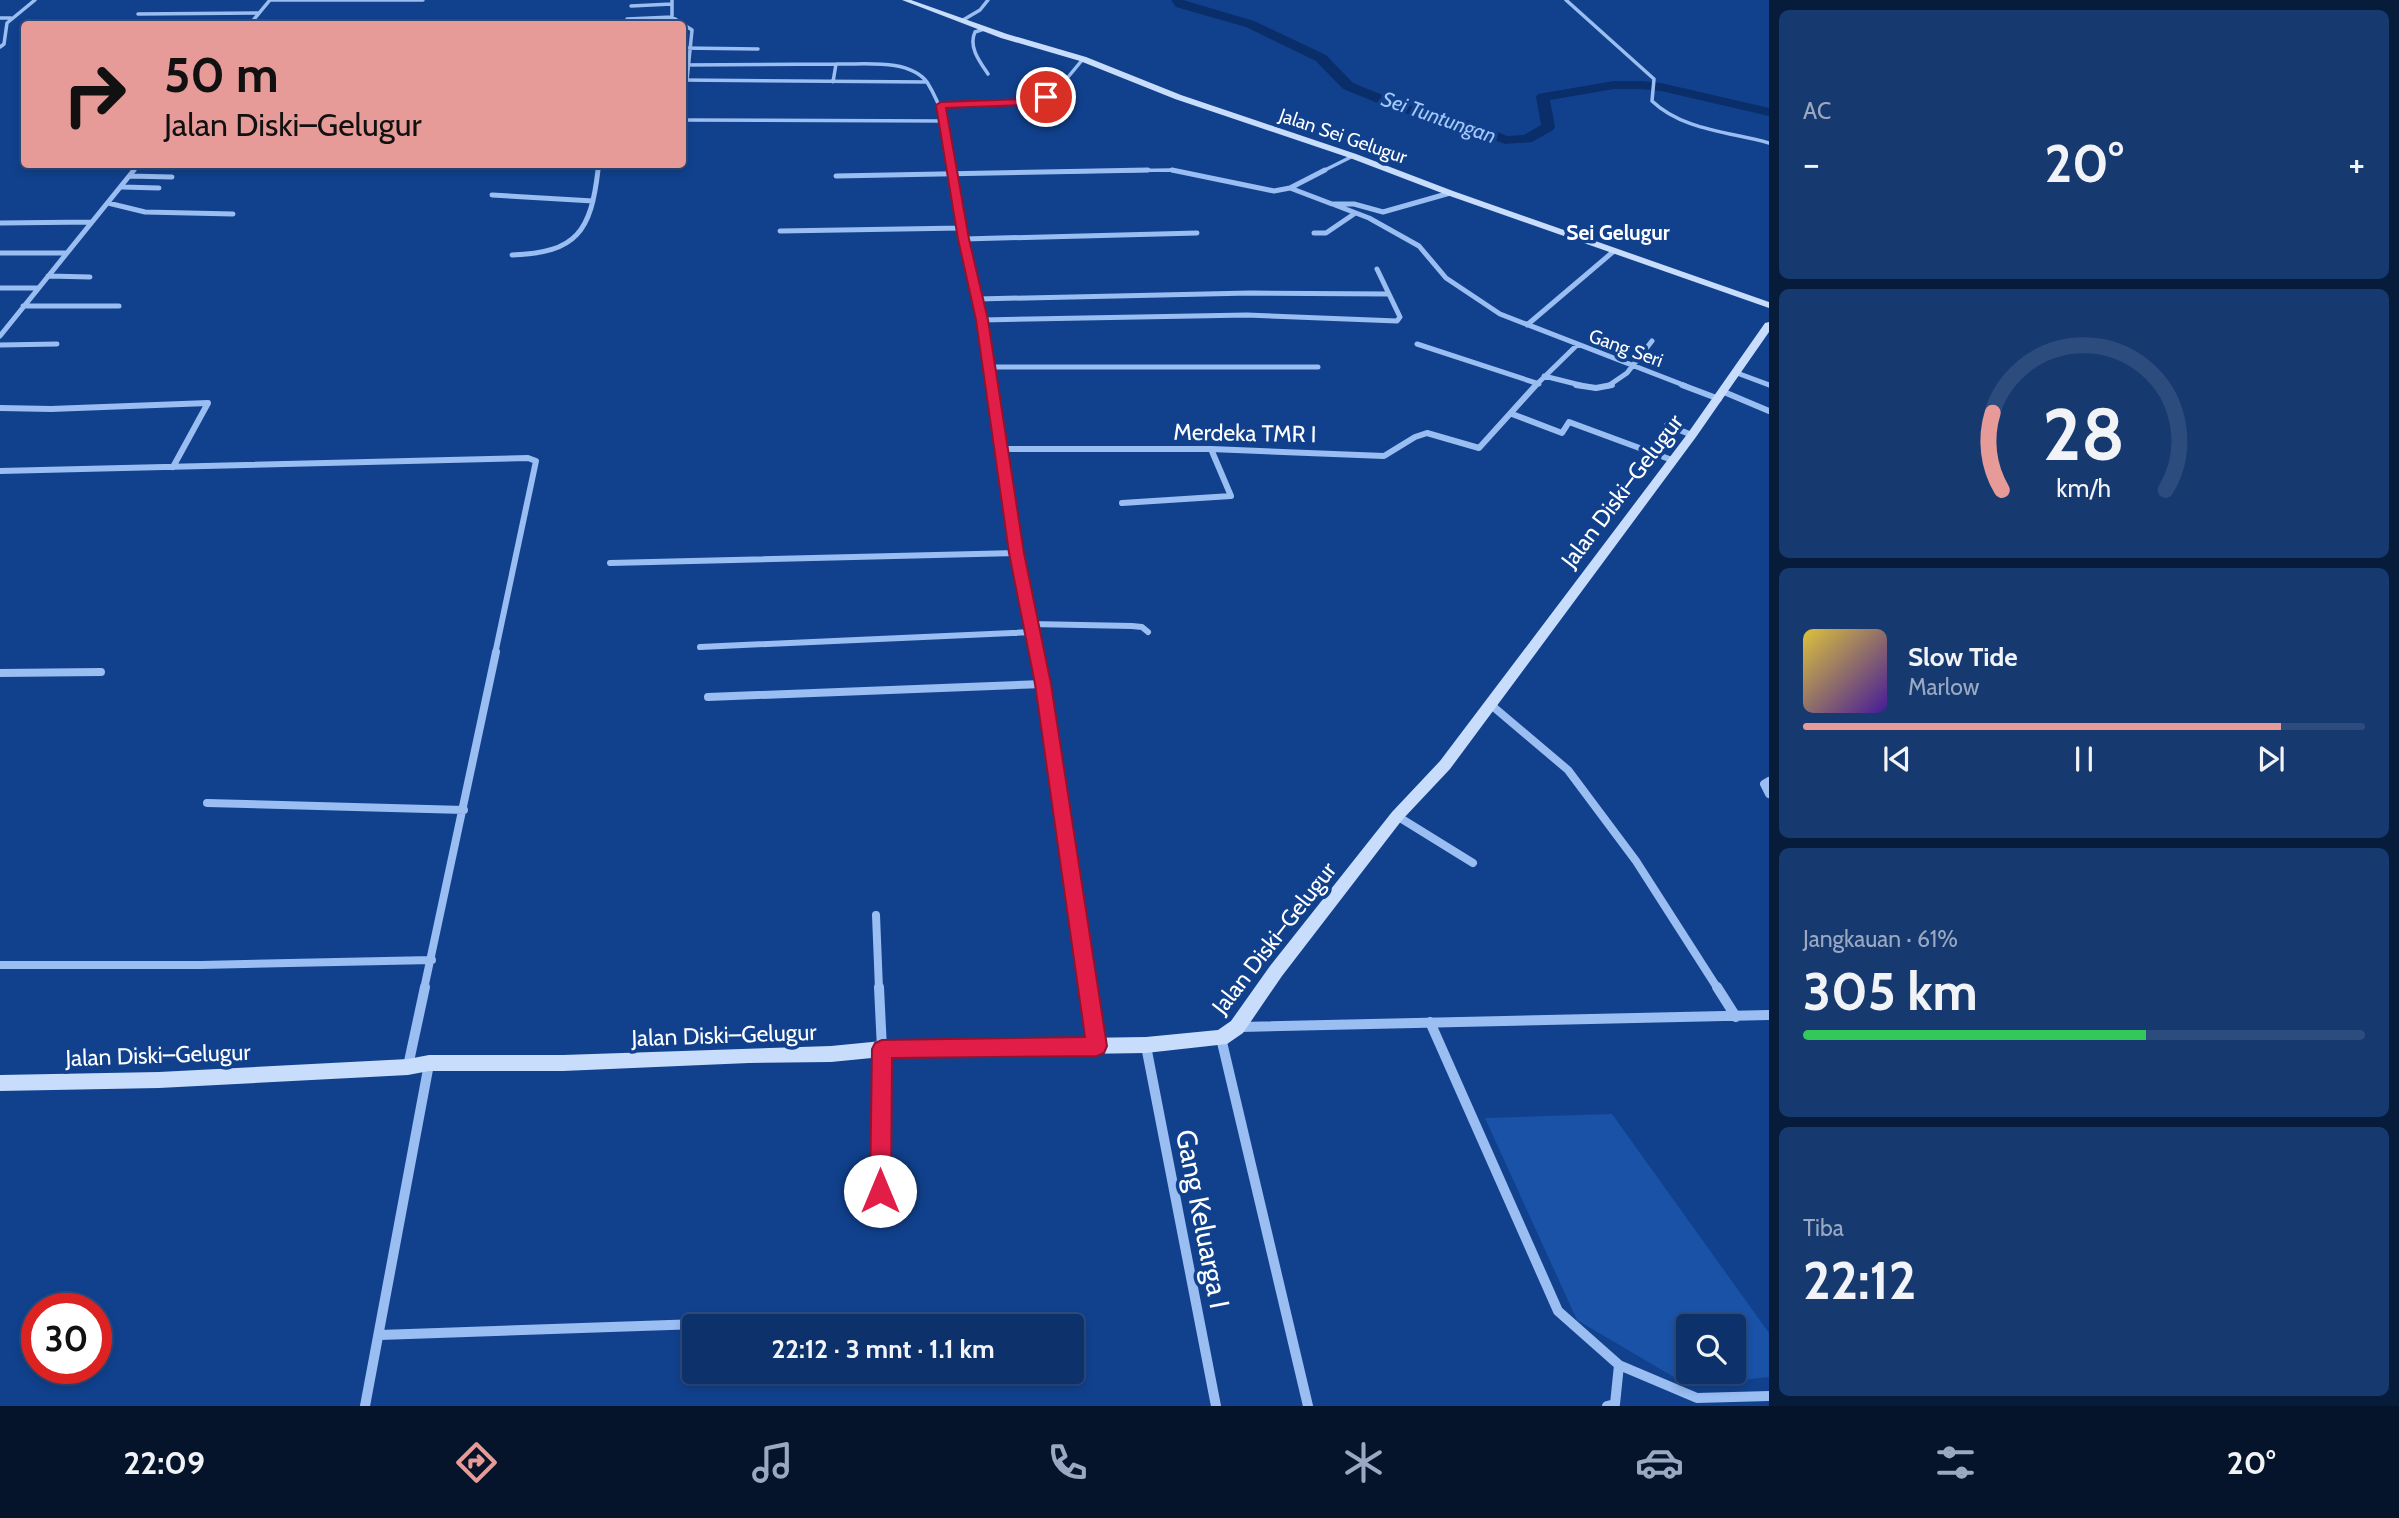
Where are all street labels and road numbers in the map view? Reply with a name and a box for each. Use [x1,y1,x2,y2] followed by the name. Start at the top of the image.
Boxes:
[1275,103,1410,169] street label: Jalan Sei Gelugur
[1586,324,1666,372] street label: Gang Seri
[1554,408,1689,574] street label: Jalan Diski–Gelugur
[1173,418,1317,448] street label: Merdeka TMR I
[1205,856,1342,1020] street label: Jalan Diski–Gelugur
[630,1018,818,1052] street label: Jalan Diski–Gelugur
[64,1038,252,1072] street label: Jalan Diski–Gelugur
[1169,1127,1237,1311] street label: Gang Keluarga I

